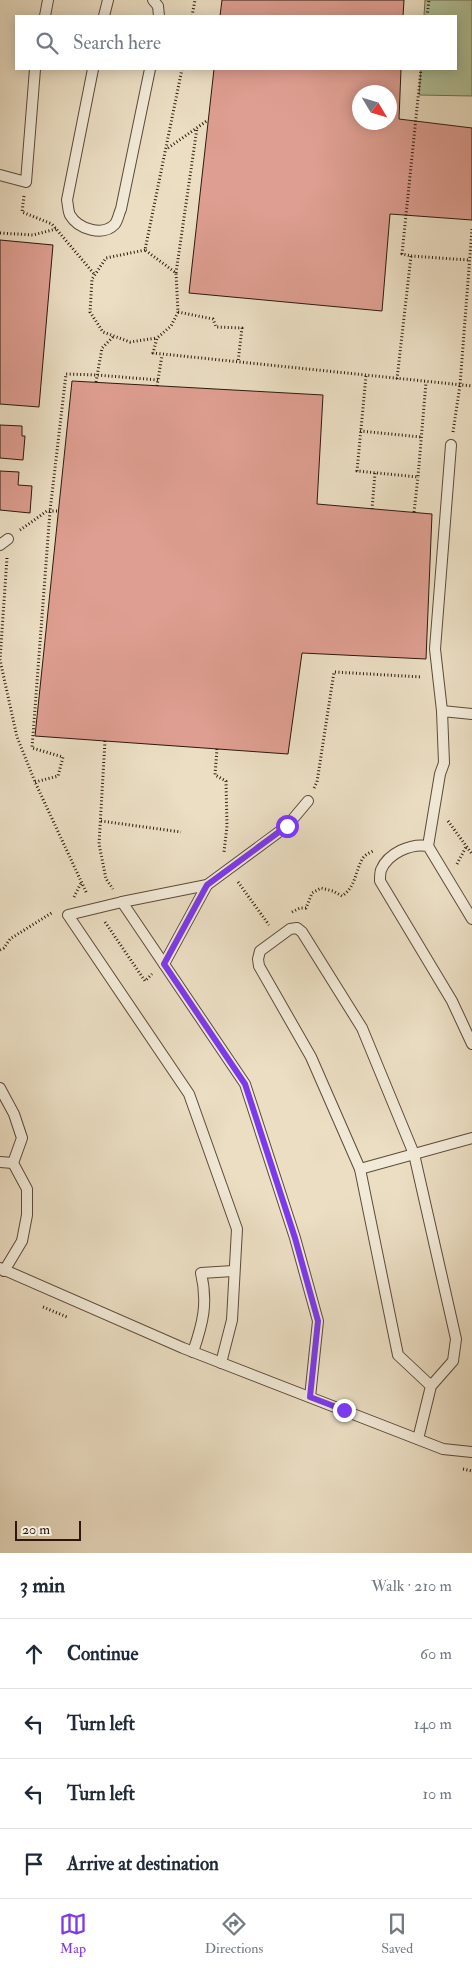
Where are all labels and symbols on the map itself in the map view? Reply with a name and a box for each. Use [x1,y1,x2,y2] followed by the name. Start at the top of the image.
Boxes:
[352,85,397,130] north arrow
[276,815,299,838] route start
[333,1399,356,1422] route end
[15,1518,81,1541] scale bar

